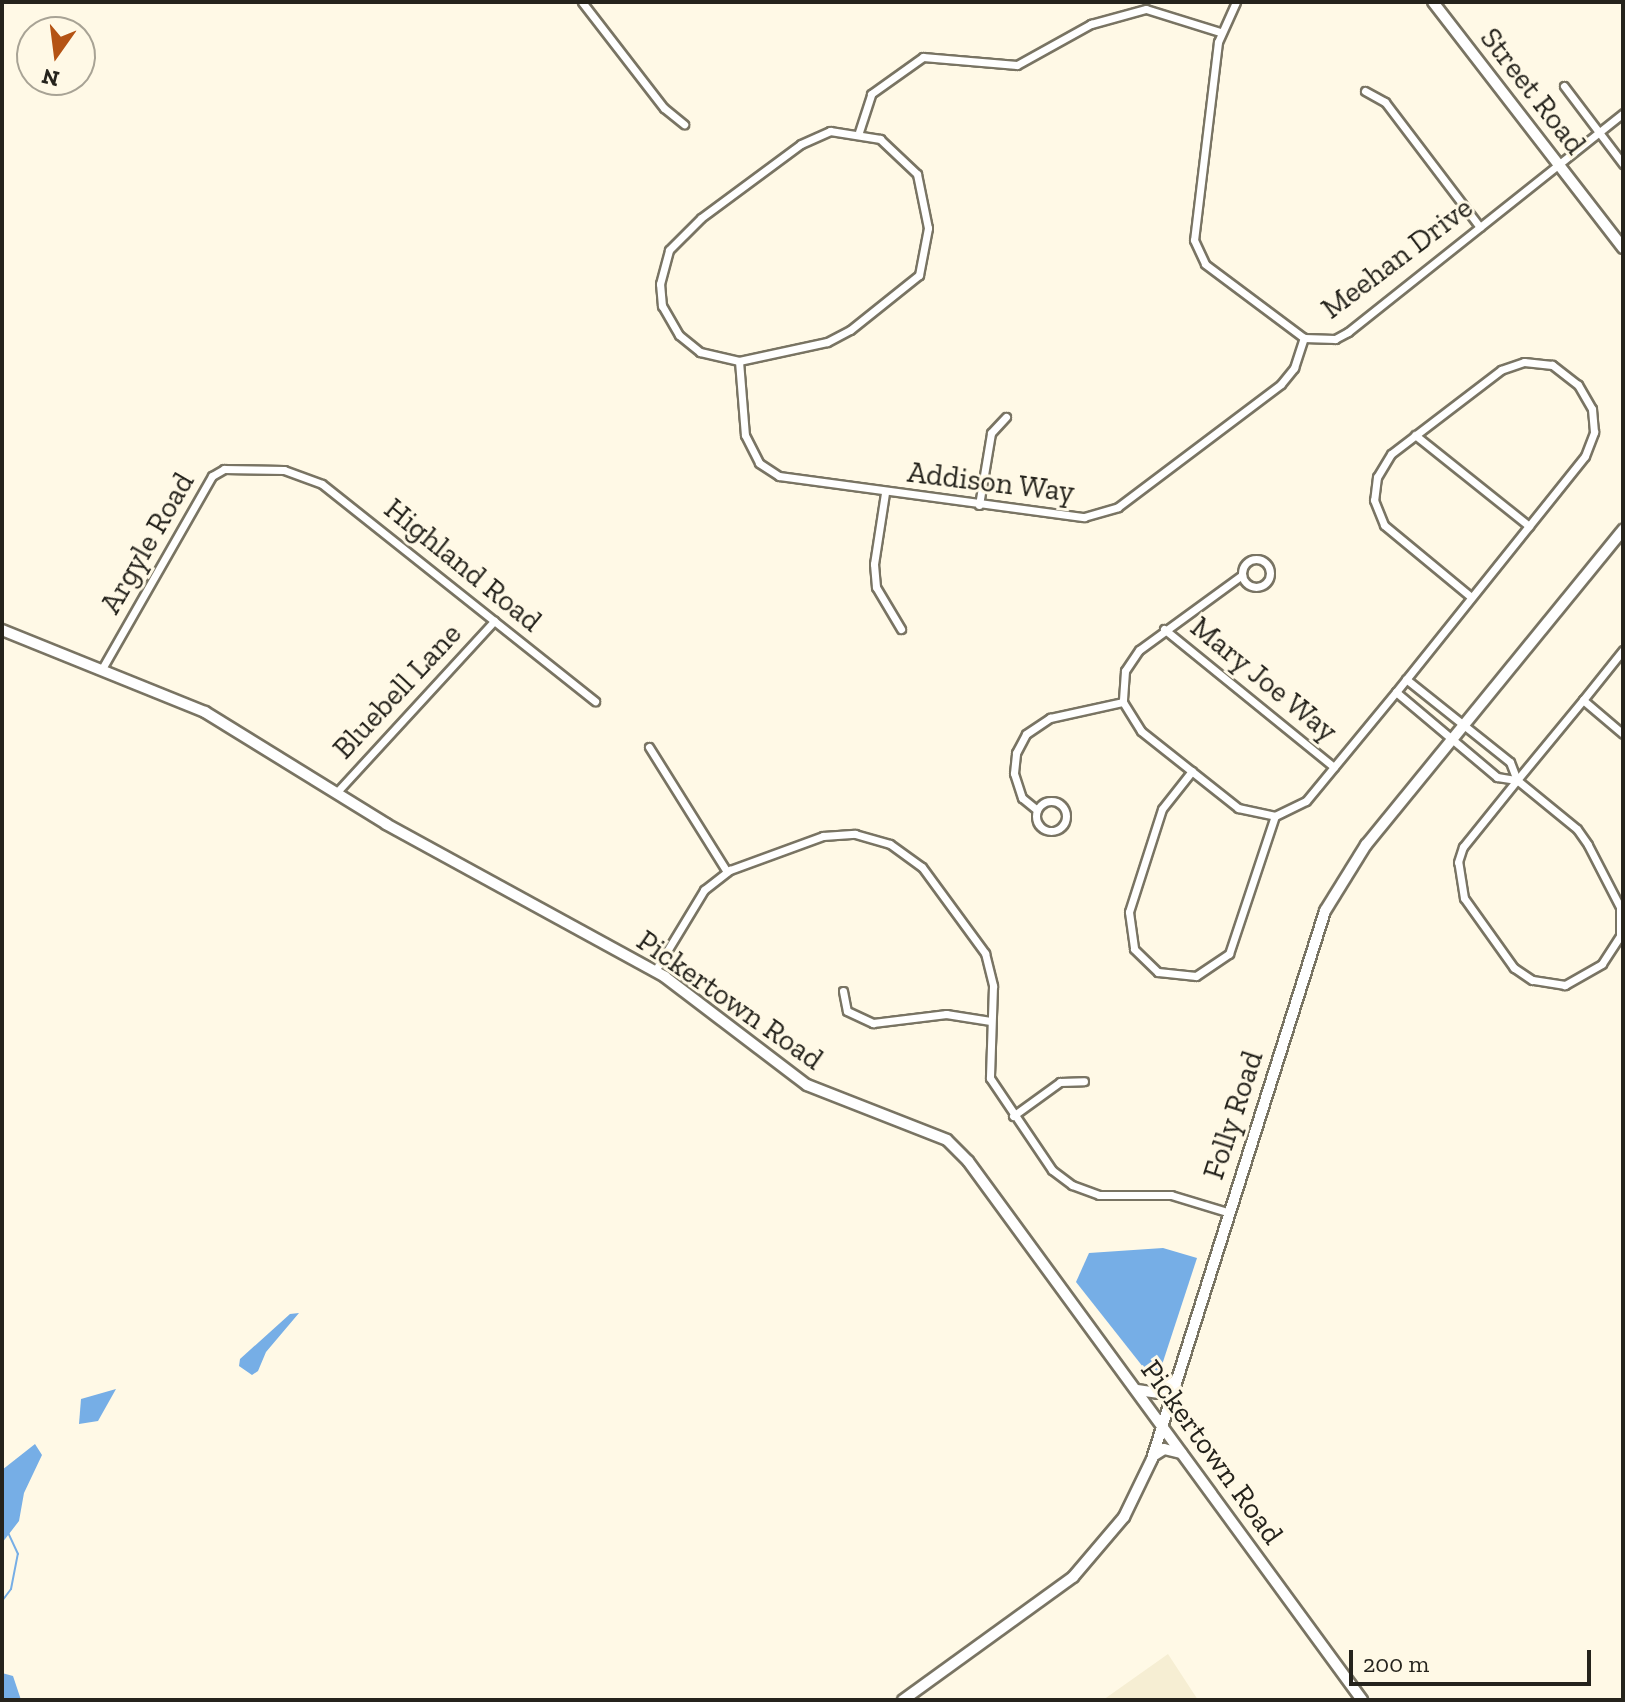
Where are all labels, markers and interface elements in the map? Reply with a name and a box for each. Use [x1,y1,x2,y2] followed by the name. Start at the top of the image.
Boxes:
[16,16,96,96] north arrow
[1473,21,1593,161] street label: Street Road
[39,63,62,93] text: N
[1314,189,1480,327] street label: Meehan Drive
[905,454,1077,510] street label: Addison Way
[92,466,202,620] street label: Argyle Road
[377,491,549,639] street label: Highland Road
[1183,608,1345,750] street label: Mary Joe Way
[325,616,469,766] street label: Bluebell Lane
[630,922,830,1078] street label: Pickertown Road
[1195,1046,1271,1184] street label: Folly Road
[1133,1353,1291,1551] street label: Pickertown Road
[1353,1634,1595,1684] scale bar
[1363,1649,1429,1678] text: 200 m

